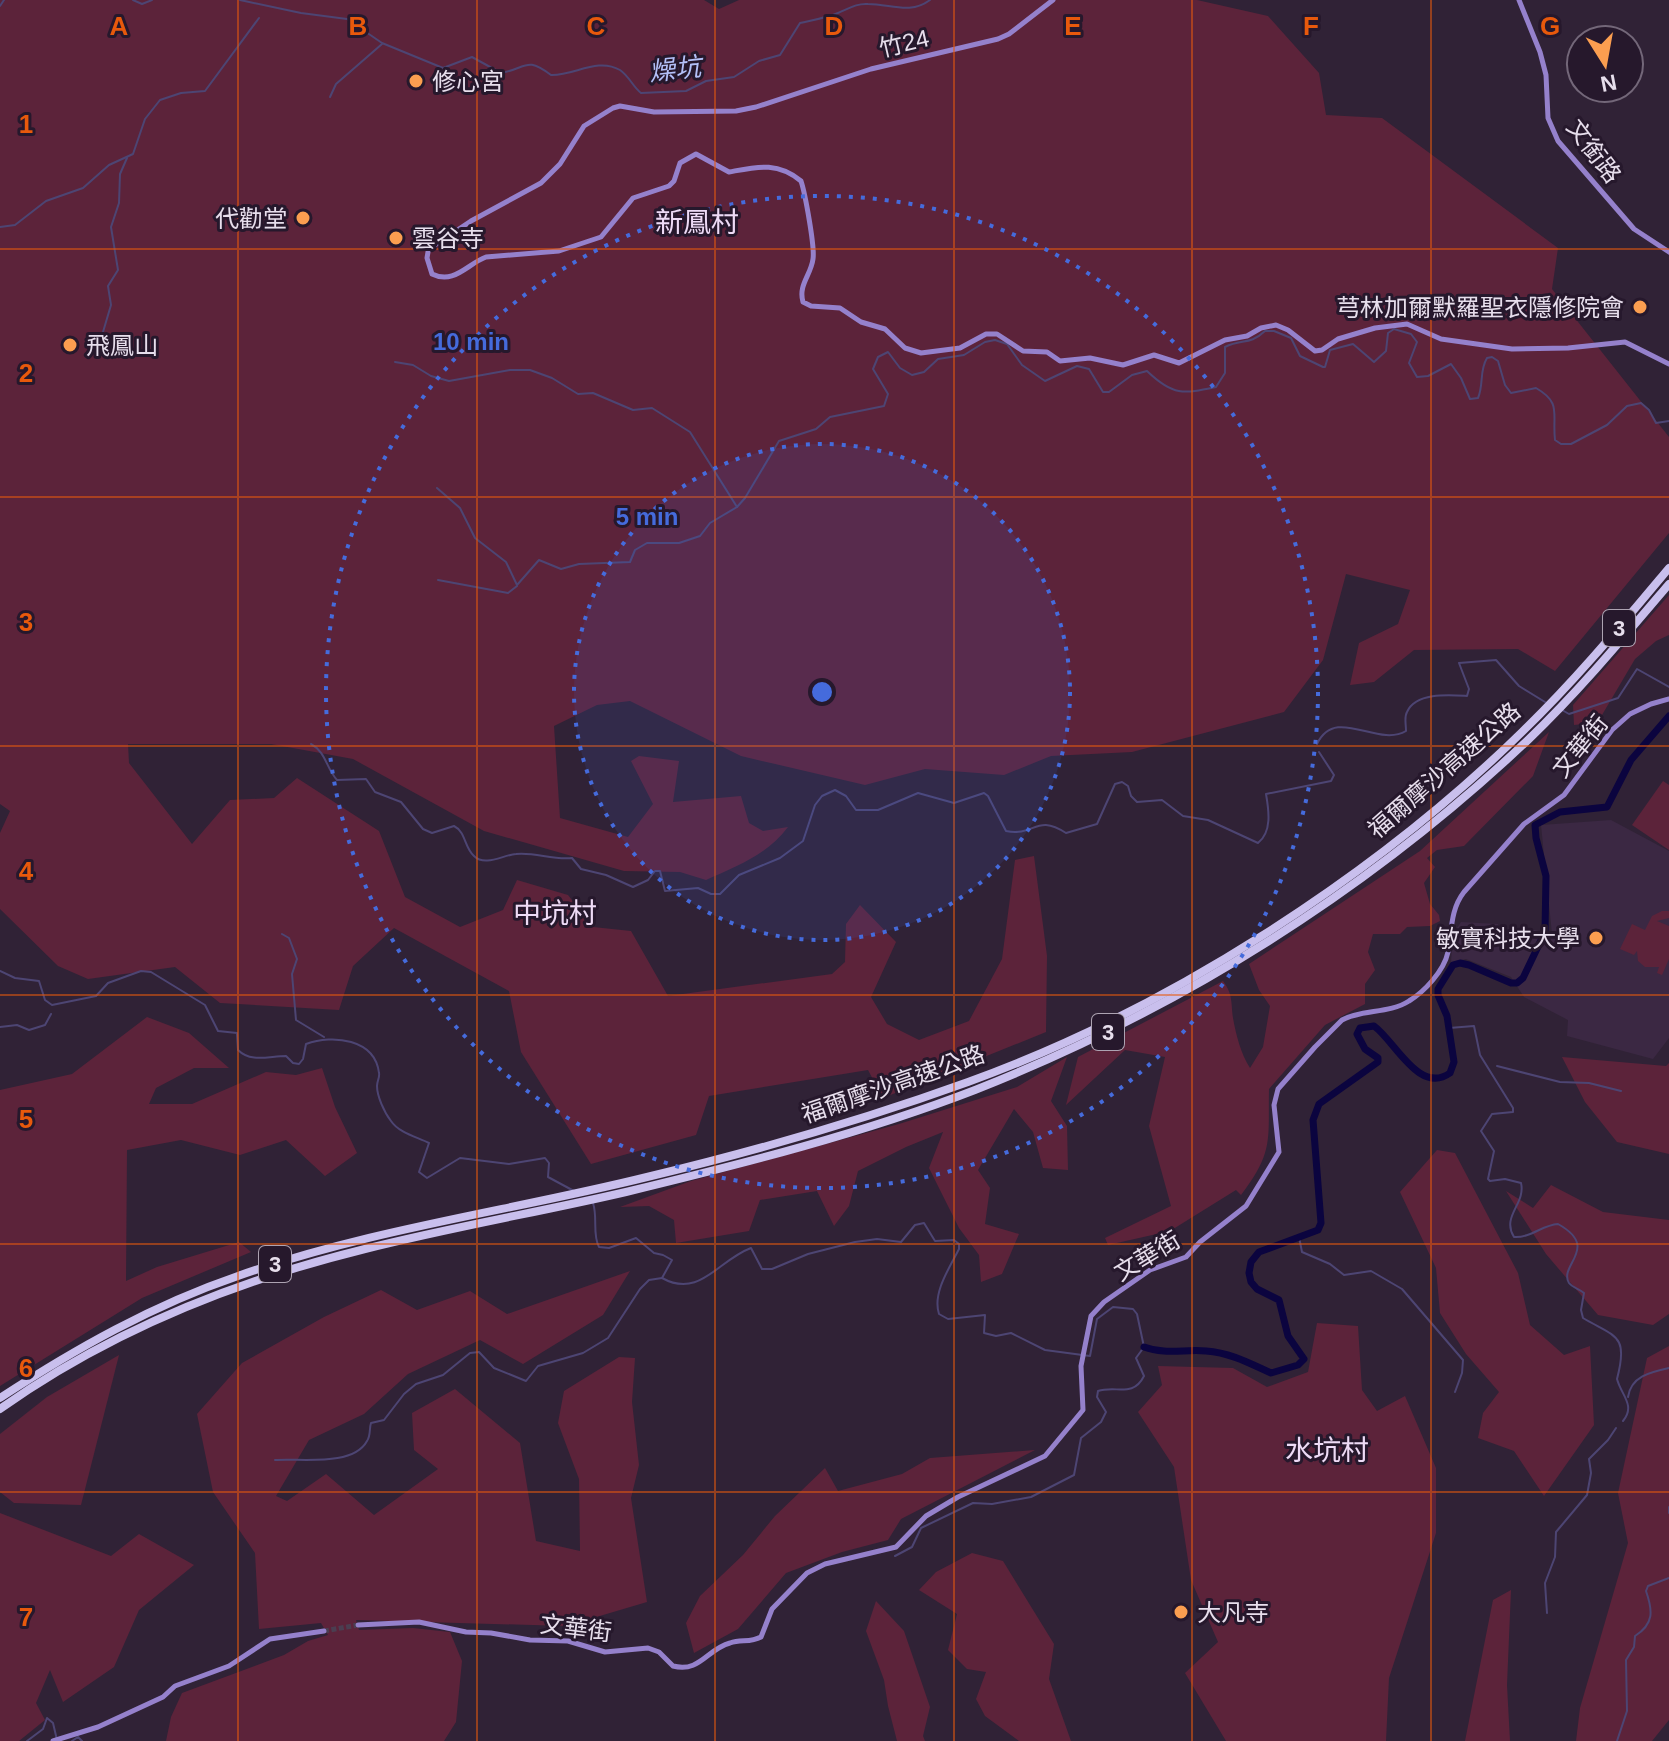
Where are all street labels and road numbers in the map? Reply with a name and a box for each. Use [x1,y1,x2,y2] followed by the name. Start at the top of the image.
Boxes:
[876,24,932,62] street label: 竹24
[1562,114,1626,188] street label: 文銜路
[1603,610,1635,646] road number: 3
[1363,697,1525,843] street label: 福爾摩沙高速公路
[1547,710,1613,782] street label: 文華街
[1092,1014,1124,1050] road number: 3
[798,1040,988,1128] street label: 福爾摩沙高速公路
[1109,1226,1185,1286] street label: 文華街
[259,1246,291,1282] road number: 3
[539,1610,613,1646] street label: 文華街

